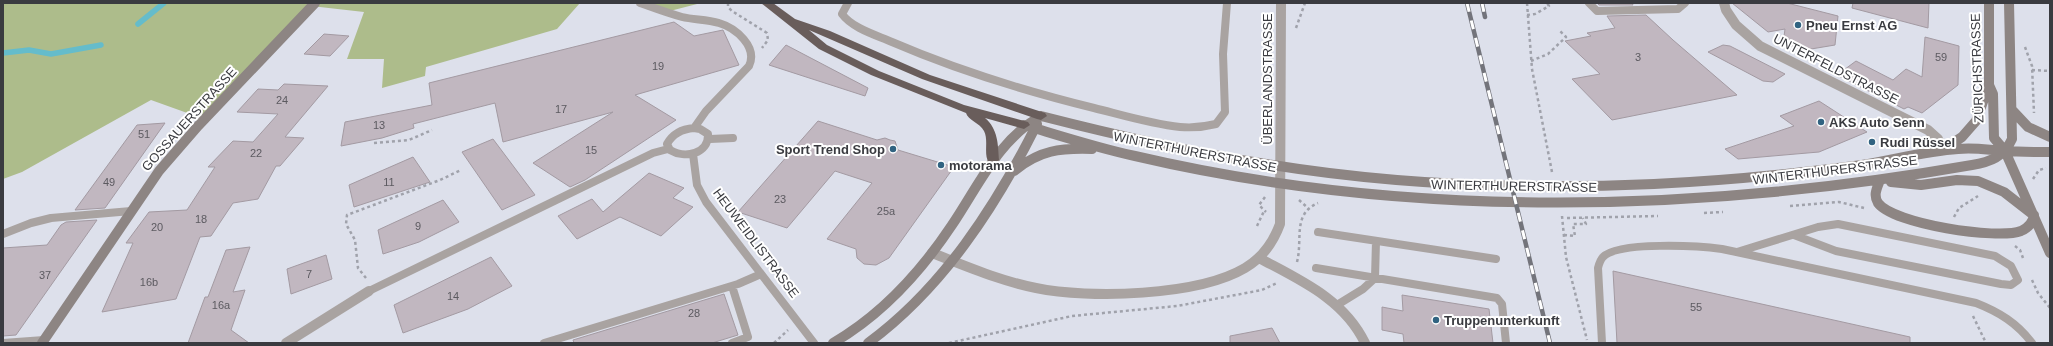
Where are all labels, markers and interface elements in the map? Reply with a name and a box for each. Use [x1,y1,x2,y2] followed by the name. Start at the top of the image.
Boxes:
[1260,13,1275,145] street label: ÜBERLANDSTRASSE
[1968,13,1986,123] street label: ZÜRICHSTRASSE
[1806,18,1897,33] place label: Pneu Ernst AG
[1793,20,1803,30] marker: Pneu Ernst AG
[1771,31,1901,107] street label: UNTERFELDSTRASSE
[1635,51,1641,63] house number: 3
[1935,51,1947,63] house number: 59
[652,60,664,72] house number: 19
[138,64,240,174] street label: GOSSAUERSTRASSE
[276,94,288,106] house number: 24
[555,103,567,115] house number: 17
[1829,115,1925,130] place label: AKS Auto Senn
[1816,117,1826,127] marker: AKS Auto Senn
[373,119,385,131] house number: 13
[138,128,150,140] house number: 51
[1112,129,1278,175] street label: WINTERTHURERSTRASSE
[1880,135,1955,150] place label: Rudi Rüssel
[1867,137,1877,147] marker: Rudi Rüssel
[776,142,885,157] place label: Sport Trend Shop
[585,144,597,156] house number: 15
[888,144,898,154] marker: Sport Trend Shop
[250,147,262,159] house number: 22
[1752,152,1919,188] street label: WINTERTHURERSTRASSE
[949,158,1013,173] place label: motorama
[936,160,946,170] marker: motorama
[103,176,115,188] house number: 49
[383,176,395,188] house number: 11
[1431,177,1597,195] street label: WINTERTHURERSTRASSE
[710,185,802,301] street label: HEUWEIDLISTRASSE
[774,193,786,205] house number: 23
[877,205,896,217] house number: 25a
[195,213,207,225] house number: 18
[415,220,421,232] house number: 9
[151,221,163,233] house number: 20
[306,268,312,280] house number: 7
[39,269,51,281] house number: 37
[140,276,158,288] house number: 16b
[447,290,459,302] house number: 14
[212,299,231,311] house number: 16a
[1690,301,1702,313] house number: 55
[688,307,700,319] house number: 28
[1444,313,1560,328] place label: Truppenunterkunft
[1431,315,1441,325] marker: Truppenunterkunft

